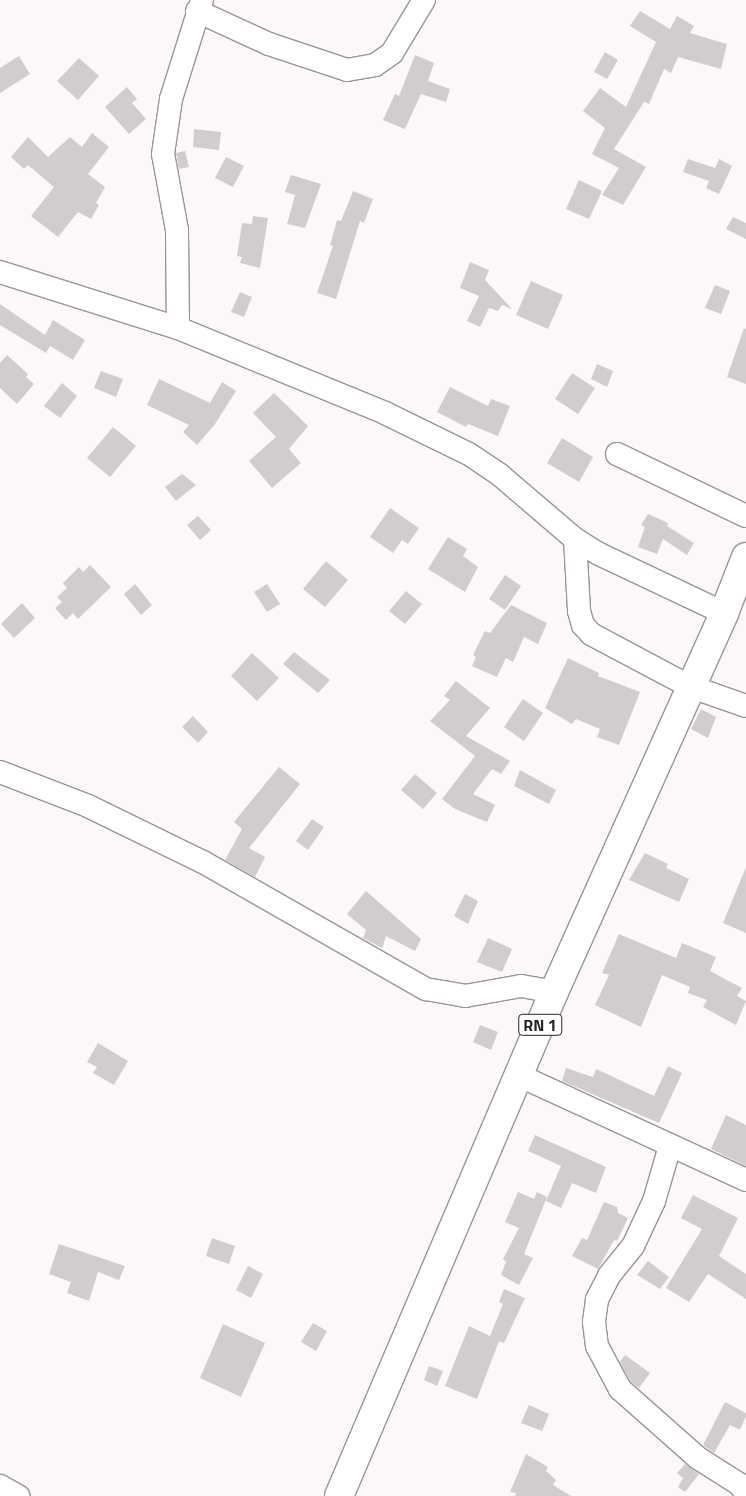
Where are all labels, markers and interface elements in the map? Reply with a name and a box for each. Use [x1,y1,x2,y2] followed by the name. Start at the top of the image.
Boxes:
[518,1012,562,1038] road number: RN 1

